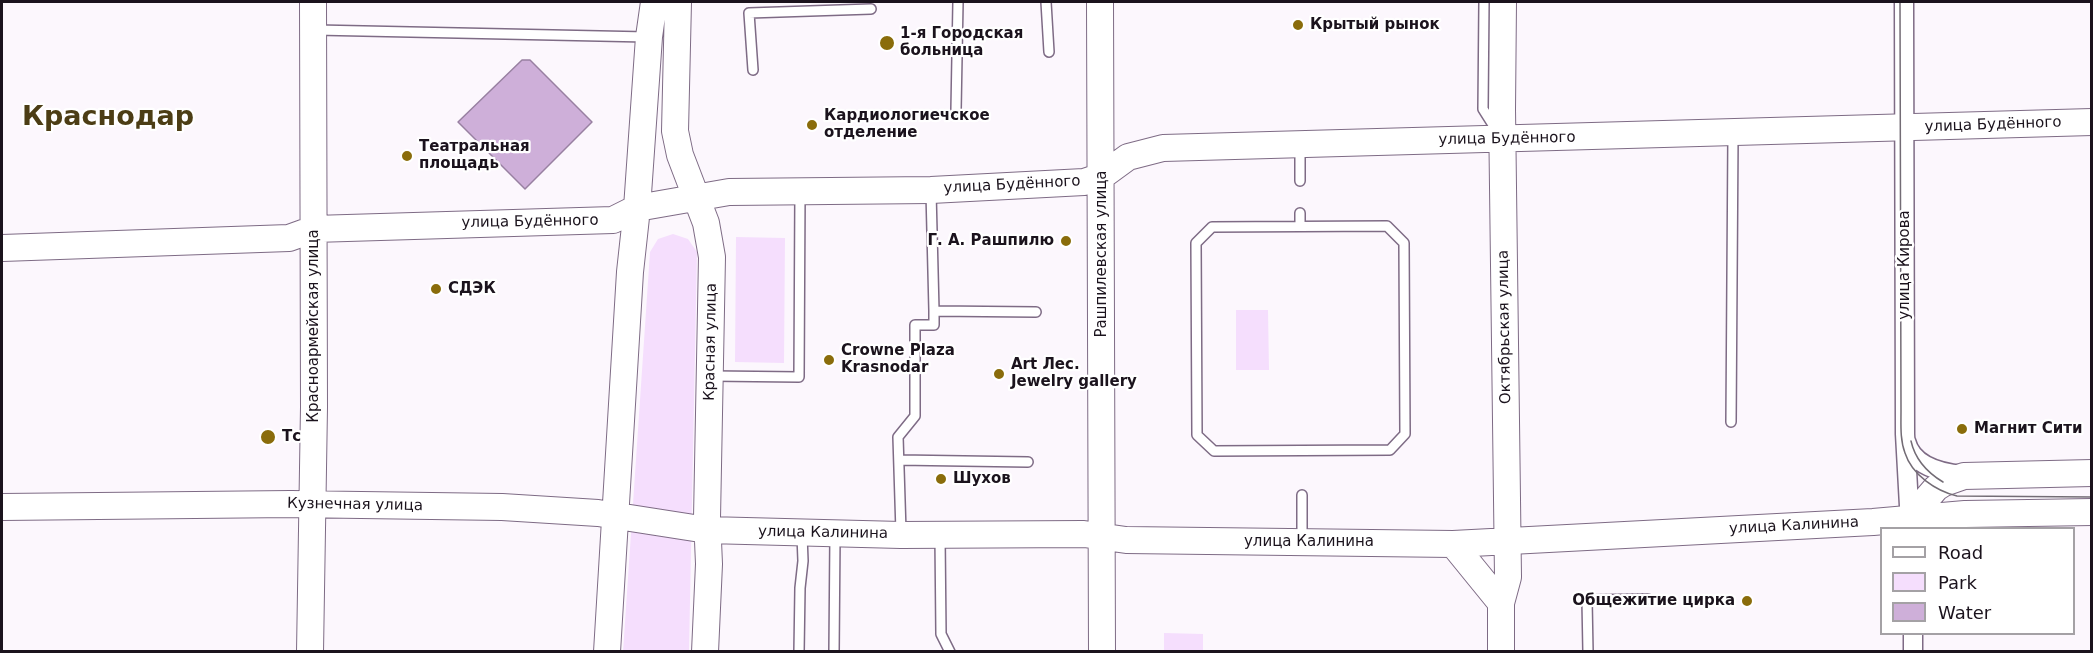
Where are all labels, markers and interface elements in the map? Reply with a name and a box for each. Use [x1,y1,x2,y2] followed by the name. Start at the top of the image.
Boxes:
[1310,16,1440,34] place label: Крытый рынок
[1291,18,1305,32] marker: Крытый рынок
[900,25,1023,60] place label: 1-я Городская больница
[878,34,896,52] marker: 1-я Городская больница
[22,102,194,134] district label: Краснодар
[824,107,990,142] place label: Кардиологиечское отделение
[1924,114,2062,136] street label: улица Будённого
[805,118,819,132] marker: Кардиологиечское отделение
[1438,129,1576,149] street label: улица Будённого
[419,138,530,173] place label: Театральная площадь
[400,149,414,163] marker: Театральная площадь
[1093,170,1111,338] street label: Рашпилевская улица
[943,172,1081,198] street label: улица Будённого
[1896,210,1914,320] street label: улица Кирова
[461,212,599,232] street label: улица Будённого
[305,229,323,423] street label: Красноармейская улица
[928,232,1054,250] place label: Г. А. Рашпилю
[1059,234,1073,248] marker: Г. А. Рашпилю
[1495,250,1515,404] street label: Октябрьская улица
[448,280,496,298] place label: СДЭК
[429,282,443,296] marker: СДЭК
[701,283,721,401] street label: Красная улица
[841,342,955,377] place label: Crowne Plaza Krasnodar
[822,353,836,367] marker: Crowne Plaza Krasnodar
[1011,356,1137,391] place label: Art Лес. Jewelry gallery
[992,367,1006,381] marker: Art Лес. Jewelry gallery
[1974,420,2082,438] place label: Магнит Сити
[1955,422,1969,436] marker: Магнит Сити
[259,428,277,446] marker: Тс
[282,428,301,446] place label: Тс
[953,470,1011,488] place label: Шухов
[934,472,948,486] marker: Шухов
[287,495,423,515] street label: Кузнечная улица
[1729,514,1859,538] street label: улица Калинина
[758,523,888,543] street label: улица Калинина
[1880,527,2075,635] legend
[1244,533,1374,551] street label: улица Калинина
[1938,542,1983,563] text: Road
[1938,572,1977,593] text: Park
[1572,592,1735,610] place label: Общежитие цирка
[1740,594,1754,608] marker: Общежитие цирка
[1938,602,1991,623] text: Water

